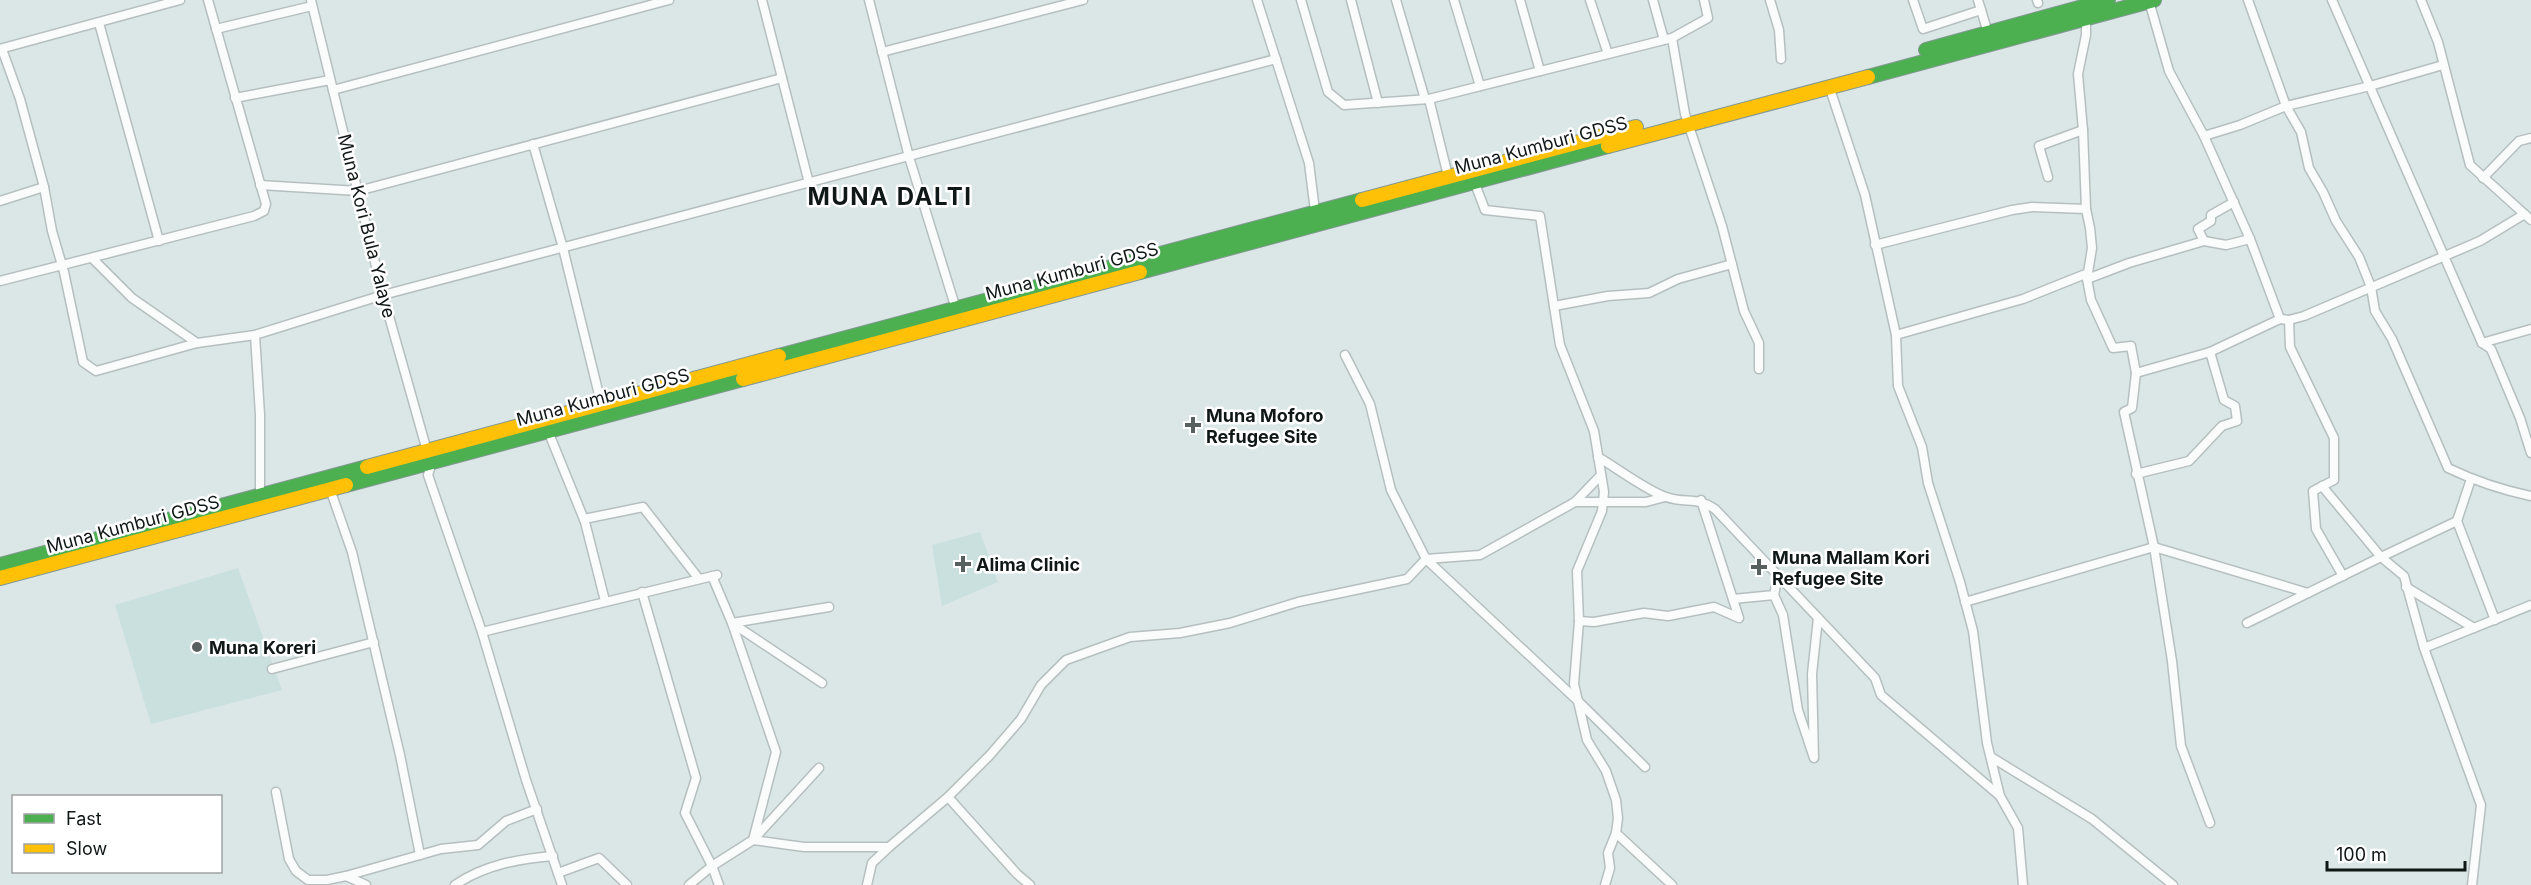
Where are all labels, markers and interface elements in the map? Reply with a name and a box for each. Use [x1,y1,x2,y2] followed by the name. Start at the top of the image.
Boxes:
[1452,112,1630,178] street label: Muna Kumburi GDSS
[334,132,400,320] street label: Muna Kori Bula Yalaye
[807,182,973,211] district label: MUNA DALTI
[983,238,1161,304] street label: Muna Kumburi GDSS
[514,364,692,430] street label: Muna Kumburi GDSS
[1206,405,1323,447] place label: Muna Moforo Refugee Site
[1184,416,1202,434] marker: Muna Moforo Refugee Site
[44,491,222,557] street label: Muna Kumburi GDSS
[1772,547,1930,589] place label: Muna Mallam Kori Refugee Site
[976,554,1080,575] place label: Alima Clinic
[954,555,972,573] marker: Alima Clinic
[1750,558,1768,576] marker: Muna Mallam Kori Refugee Site
[209,637,316,658] place label: Muna Koreri
[190,640,204,654] marker: Muna Koreri
[12,795,222,873] legend
[66,808,102,829] text: Fast
[2327,834,2465,872] scale bar
[66,838,107,859] text: Slow
[2336,844,2387,865] text: 100 m

